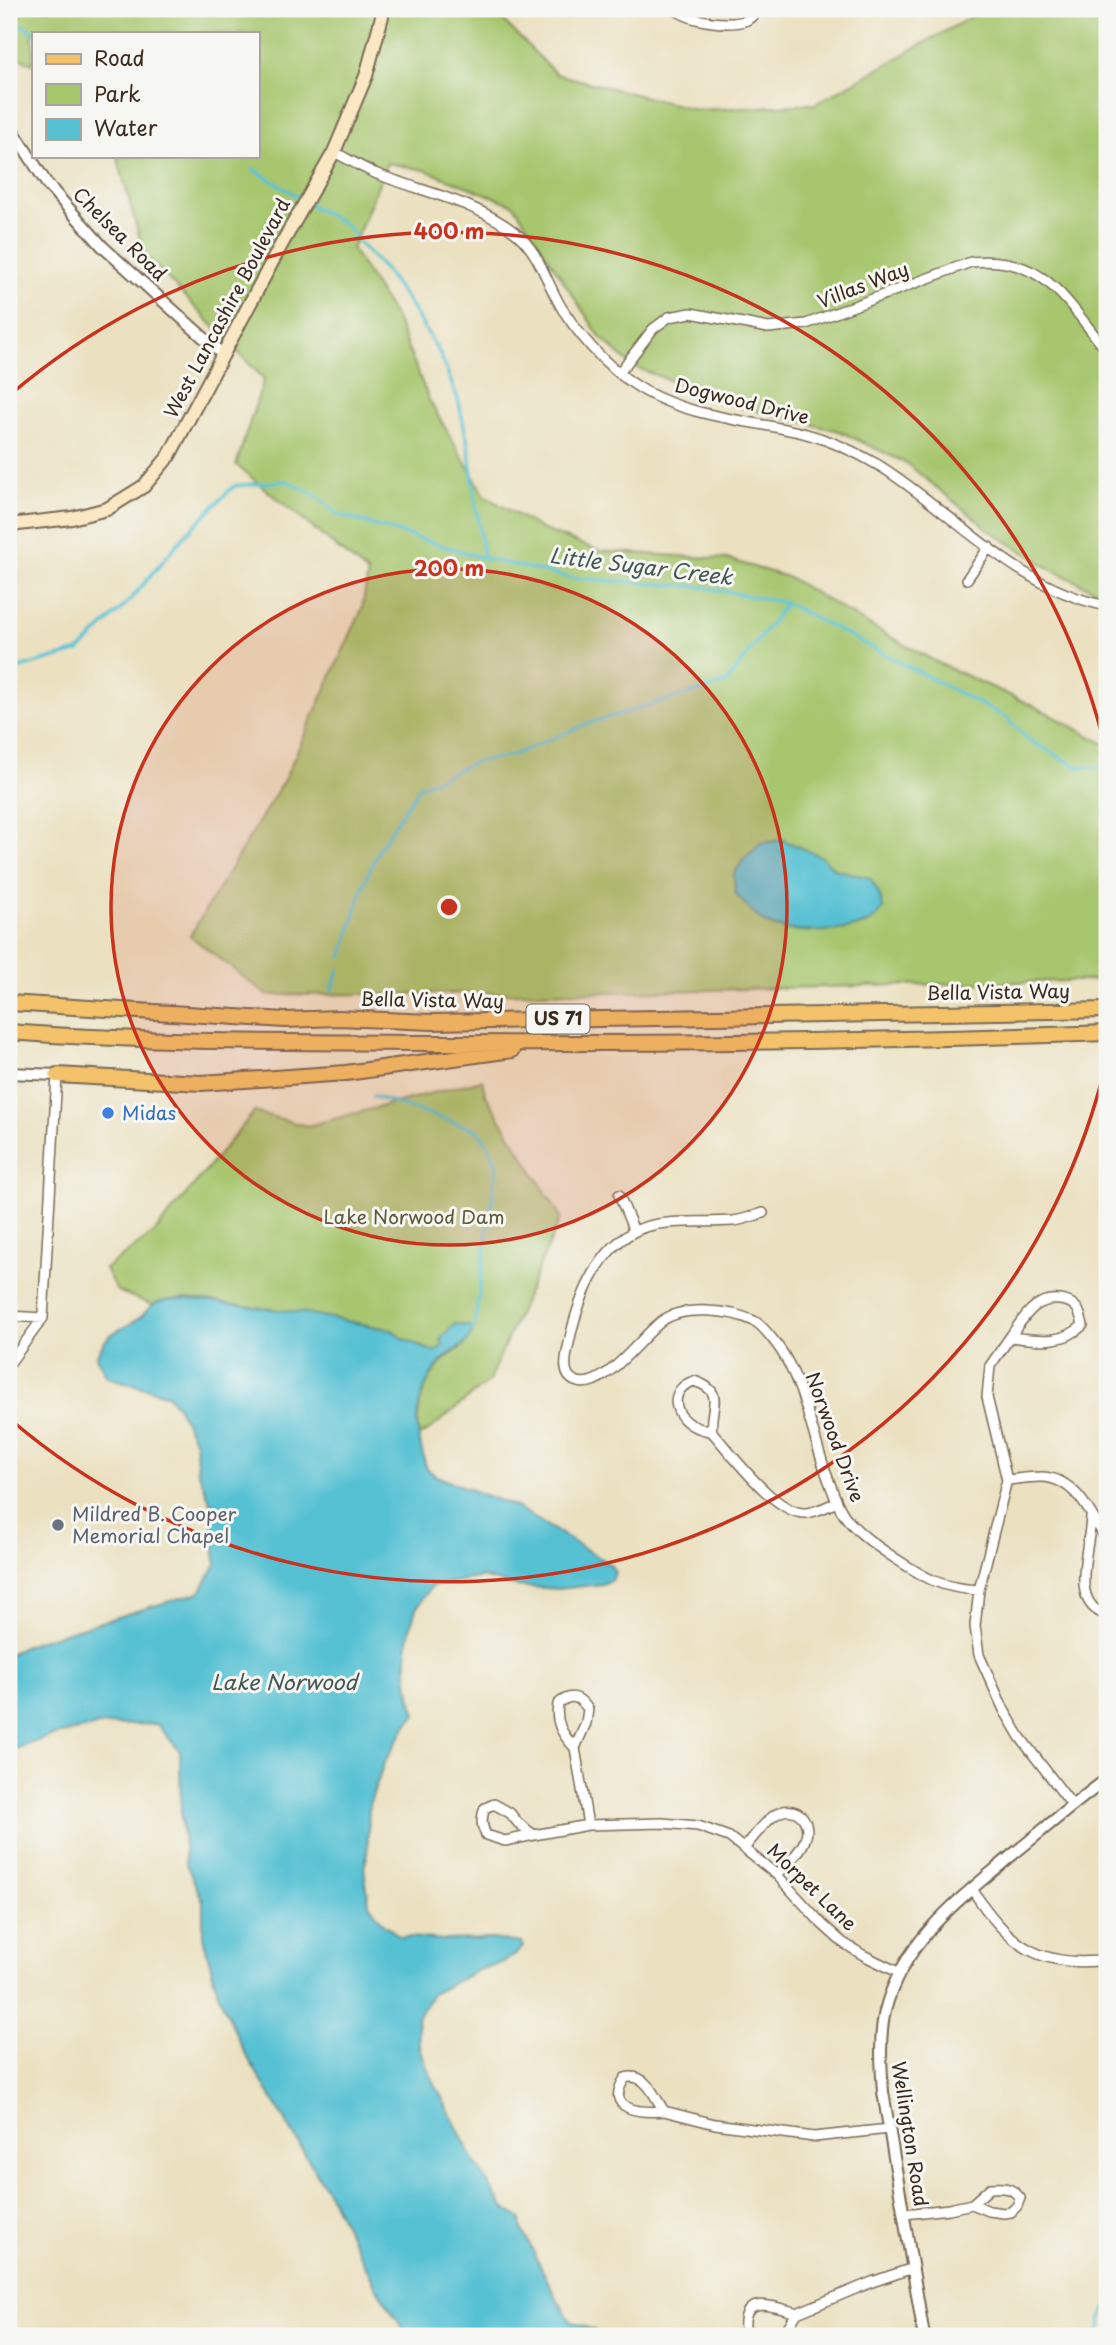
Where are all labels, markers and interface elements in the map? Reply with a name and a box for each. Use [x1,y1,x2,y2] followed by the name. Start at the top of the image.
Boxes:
[32,32,259,158] legend
[94,41,145,73] text: Road
[94,77,141,109] text: Park
[94,111,158,143] text: Water
[67,180,174,287] street label: Chelsea Road
[156,192,296,423] street label: West Lancashire Boulevard
[414,214,484,246] text: 400 m
[813,254,912,314] street label: Villas Way
[672,370,812,430] street label: Dogwood Drive
[548,538,736,592] water label: Little Sugar Creek
[414,551,484,583] text: 200 m
[437,895,461,919] centre of rings
[926,976,1070,1006] street label: Bella Vista Way
[360,984,504,1014] street label: Bella Vista Way
[526,1004,590,1034] road number: US 71
[122,1098,176,1126] place label: Midas
[100,1105,116,1121] marker: Midas
[323,1202,505,1230] park label: Lake Norwood Dam
[799,1368,872,1505] street label: Norwood Drive
[72,1499,237,1549] place label: Mildred B. Cooper Memorial Chapel
[50,1517,66,1533] marker: Mildred B. Cooper Memorial Chapel
[211,1665,360,1697] water label: Lake Norwood
[761,1836,864,1936] street label: Morpet Lane
[886,2059,936,2208] street label: Wellington Road

